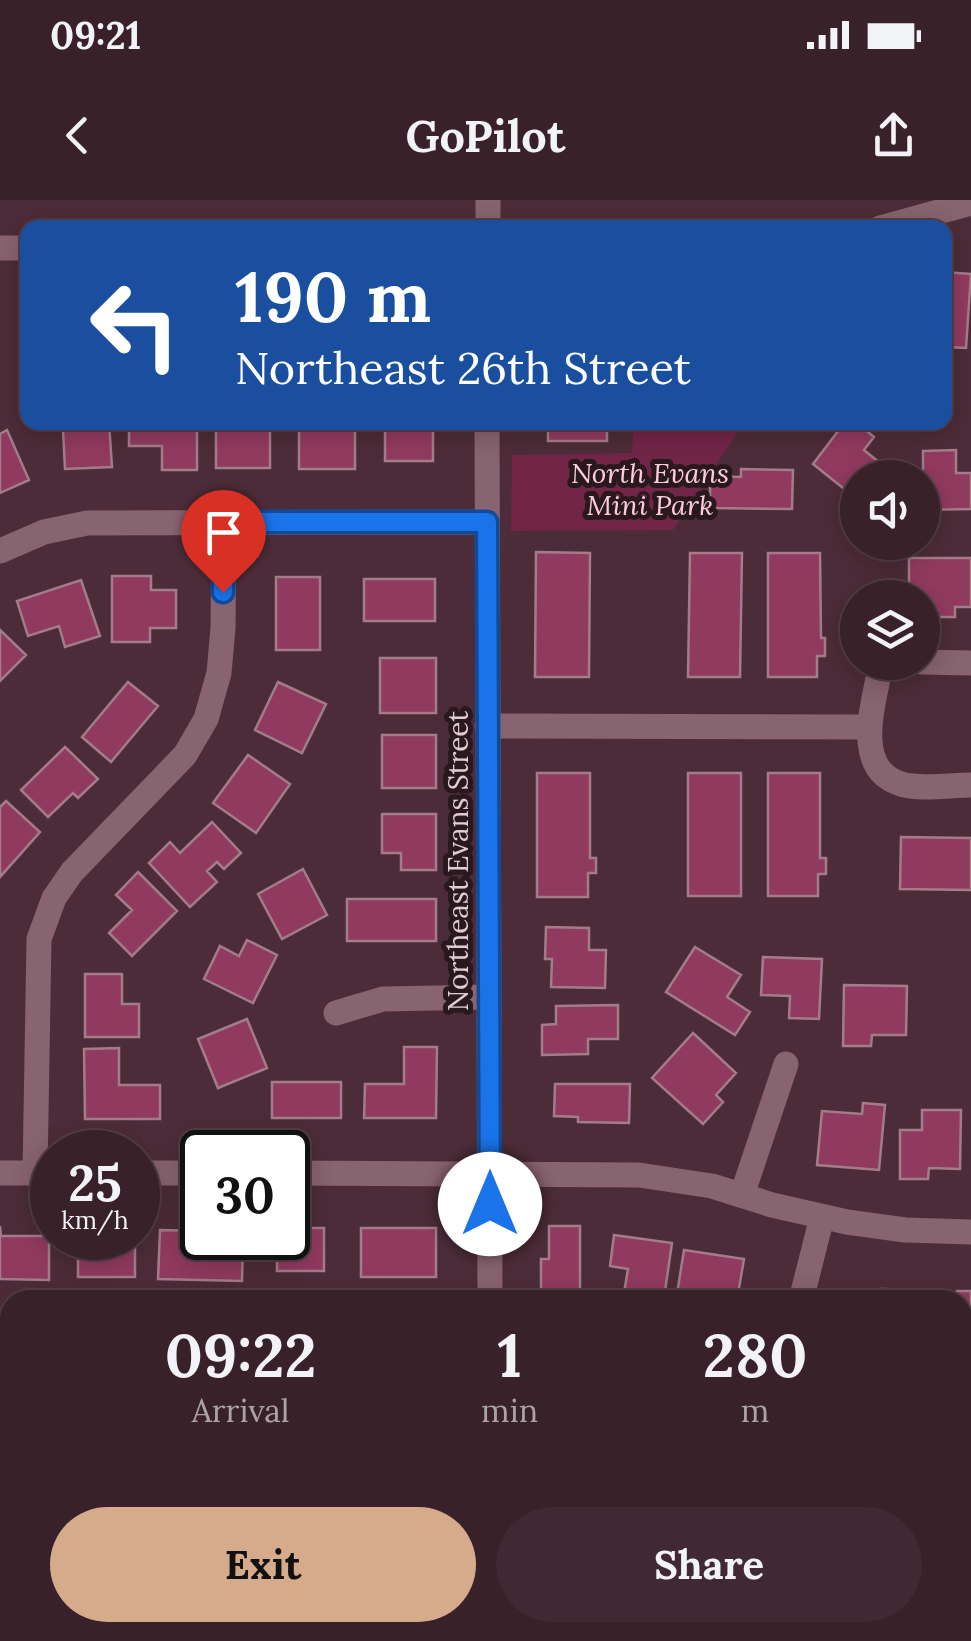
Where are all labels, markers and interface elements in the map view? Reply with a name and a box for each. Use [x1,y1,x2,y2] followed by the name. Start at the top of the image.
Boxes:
[50,11,141,59] text: 09:21
[406,107,565,164] text: GoPilot
[50,108,105,163] icon: back
[866,108,921,163] icon: share
[235,252,431,341] text: 190 m
[70,260,200,390] icon: left
[235,339,691,396] text: Northeast 26th Street
[571,455,729,523] park label: North Evans Mini Park
[840,460,940,680] map controls
[840,460,940,560] button: sound
[181,490,266,593] pin
[196,505,251,560] icon: arrive
[840,580,940,680] button: layers
[440,711,476,1011] street label: Northeast Evans Street
[180,1130,310,1260] speed limit sign: 30
[68,1151,122,1215] text: 25
[438,1152,542,1256] position arrow
[61,1204,129,1236] text: km/h
[165,1317,316,1393] text: 09:22
[497,1317,522,1393] text: 1
[703,1317,807,1393] text: 280
[192,1390,289,1431] text: Arrival
[481,1390,538,1431] text: min
[741,1390,769,1431] text: m
[50,1507,476,1622] button: Exit
[496,1507,922,1622] button: Share

